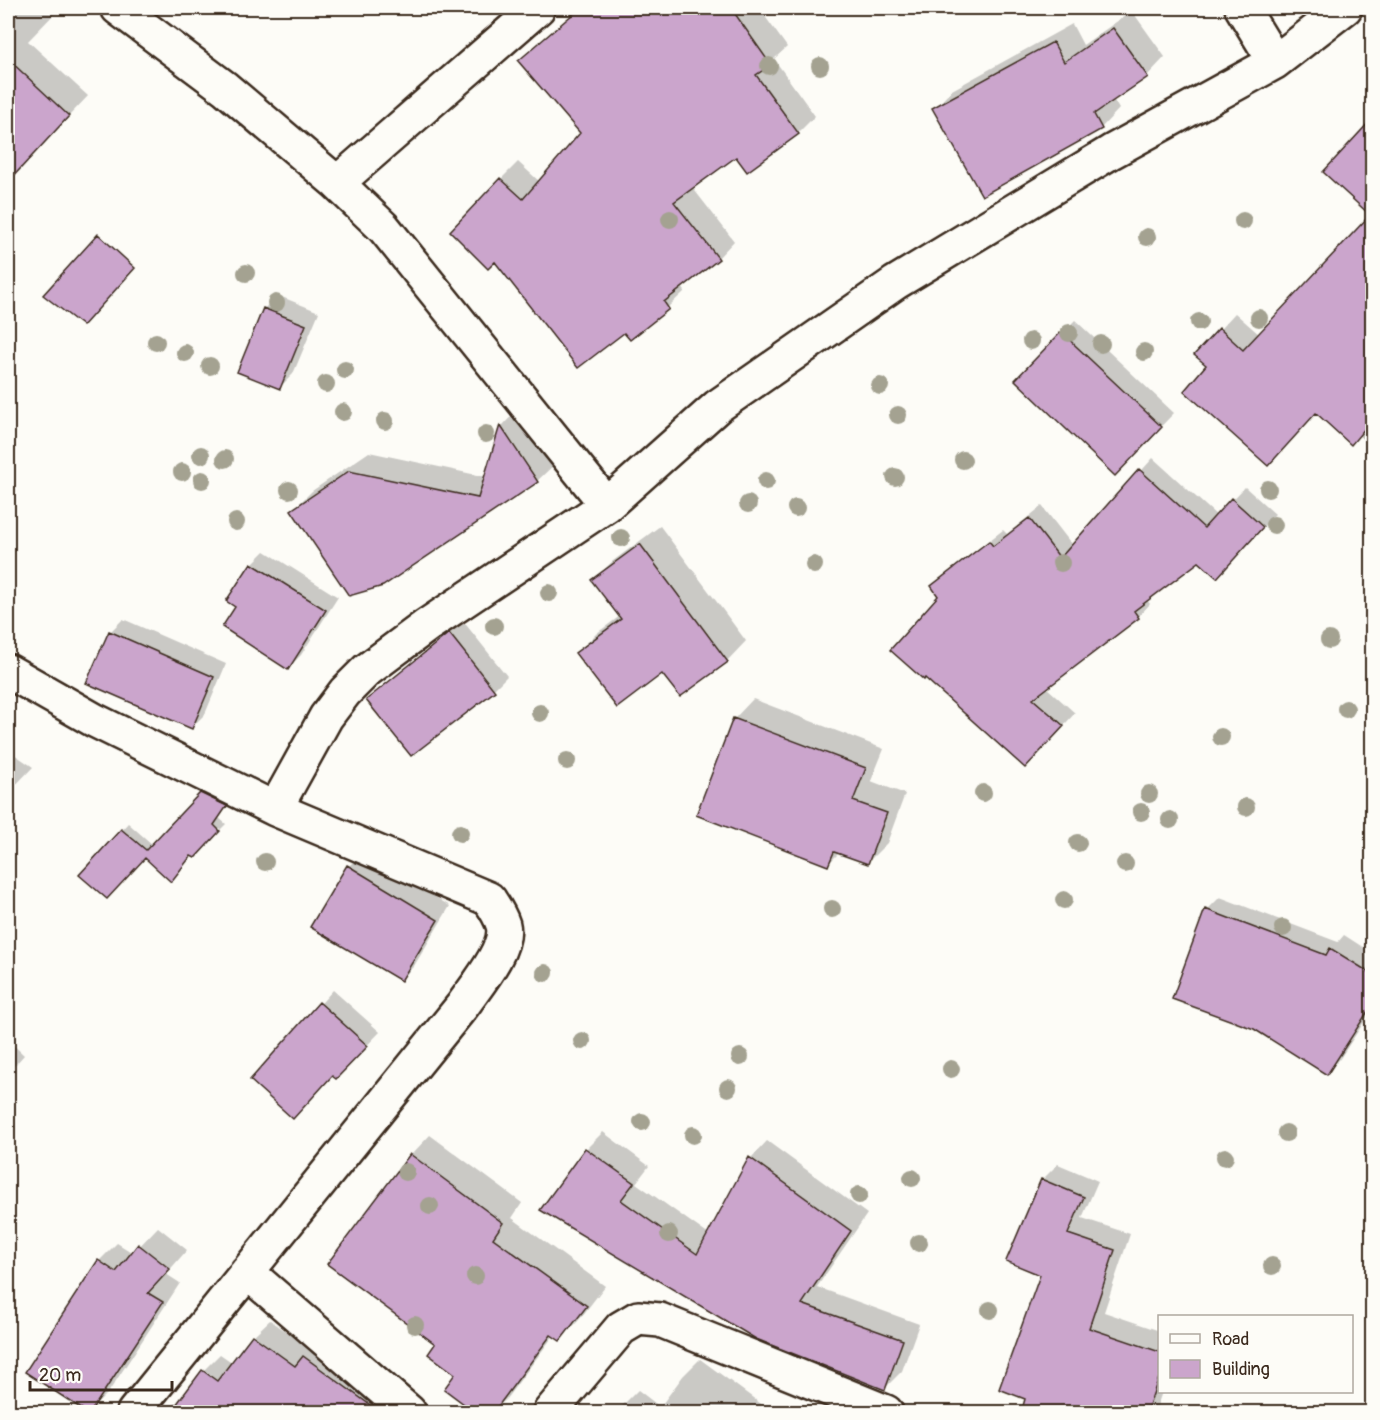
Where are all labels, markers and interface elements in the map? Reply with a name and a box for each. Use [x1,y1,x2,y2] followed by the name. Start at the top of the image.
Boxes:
[1158,1315,1353,1393] legend
[1212,1328,1249,1351] text: Road
[30,1354,172,1392] scale bar
[1212,1358,1270,1381] text: Building
[39,1364,81,1387] text: 20 m

